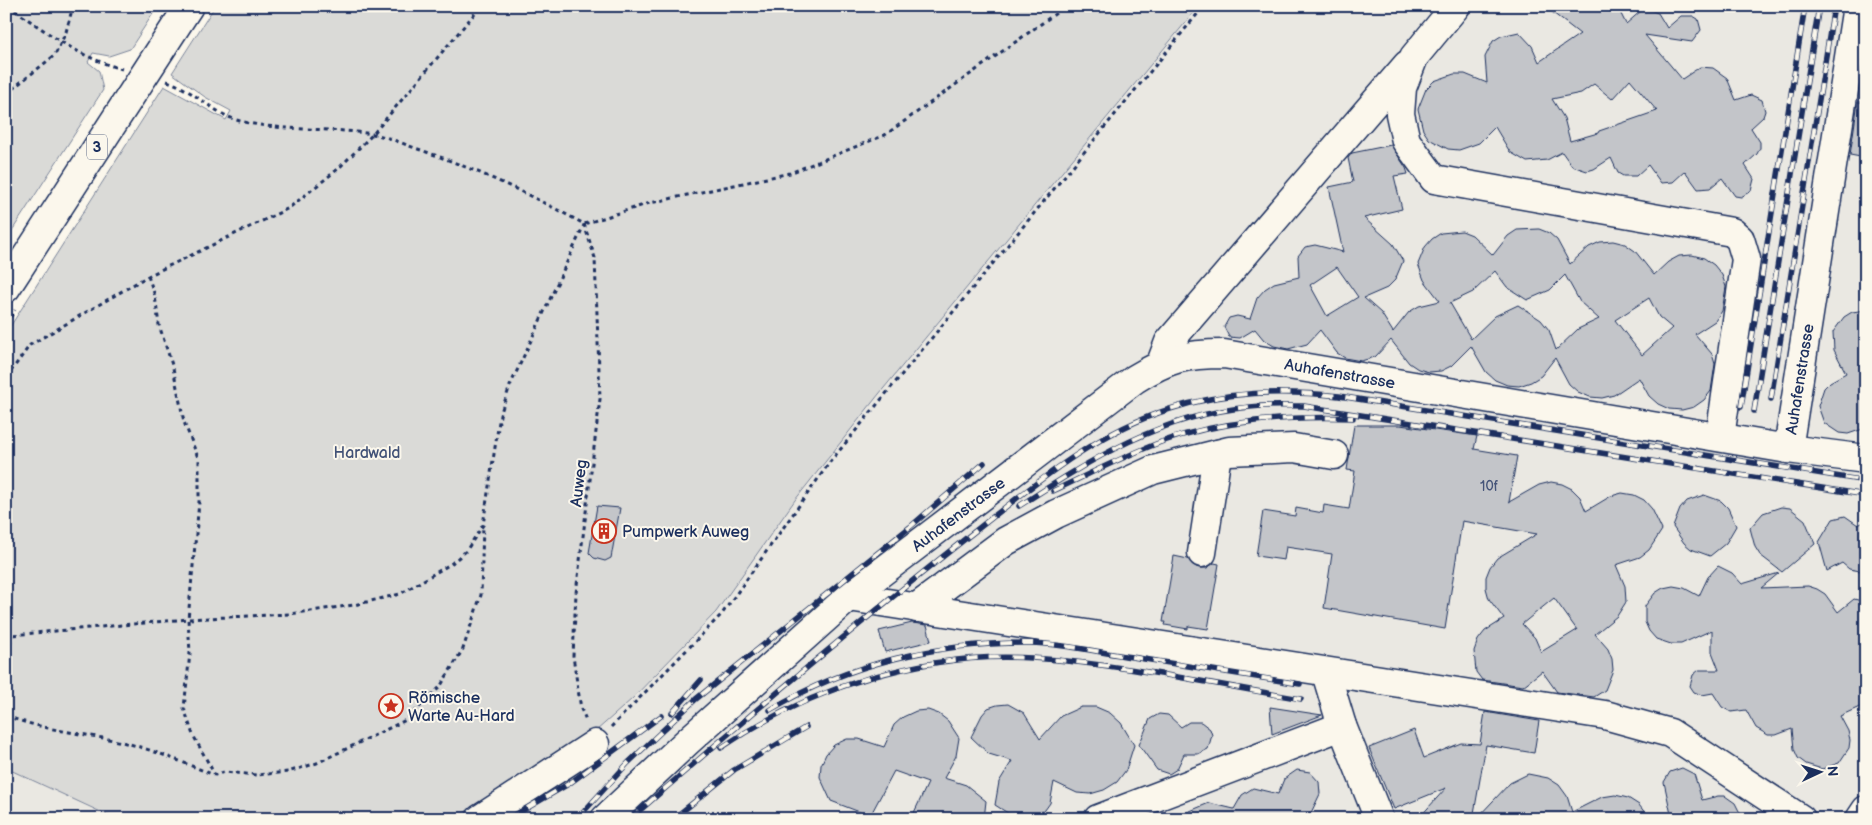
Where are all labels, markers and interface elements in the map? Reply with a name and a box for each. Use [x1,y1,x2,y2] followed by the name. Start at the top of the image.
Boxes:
[87,134,107,160] road number: 3
[1782,322,1819,436] street label: Auhafenstrasse
[1283,355,1397,394] street label: Auhafenstrasse
[333,444,401,463] park label: Hardwald
[567,458,592,508] street label: Auweg
[908,474,1010,556] street label: Auhafenstrasse
[1480,478,1499,495] house number: 10f
[591,518,617,544] building icon: Pumpwerk Auweg
[622,523,749,542] place label: Pumpwerk Auweg
[408,689,515,726] place label: Römische Warte Au-Hard
[378,693,404,719] place icon: Römische Warte Au-Hard
[1794,748,1844,798] north arrow
[1824,765,1841,777] text: N

